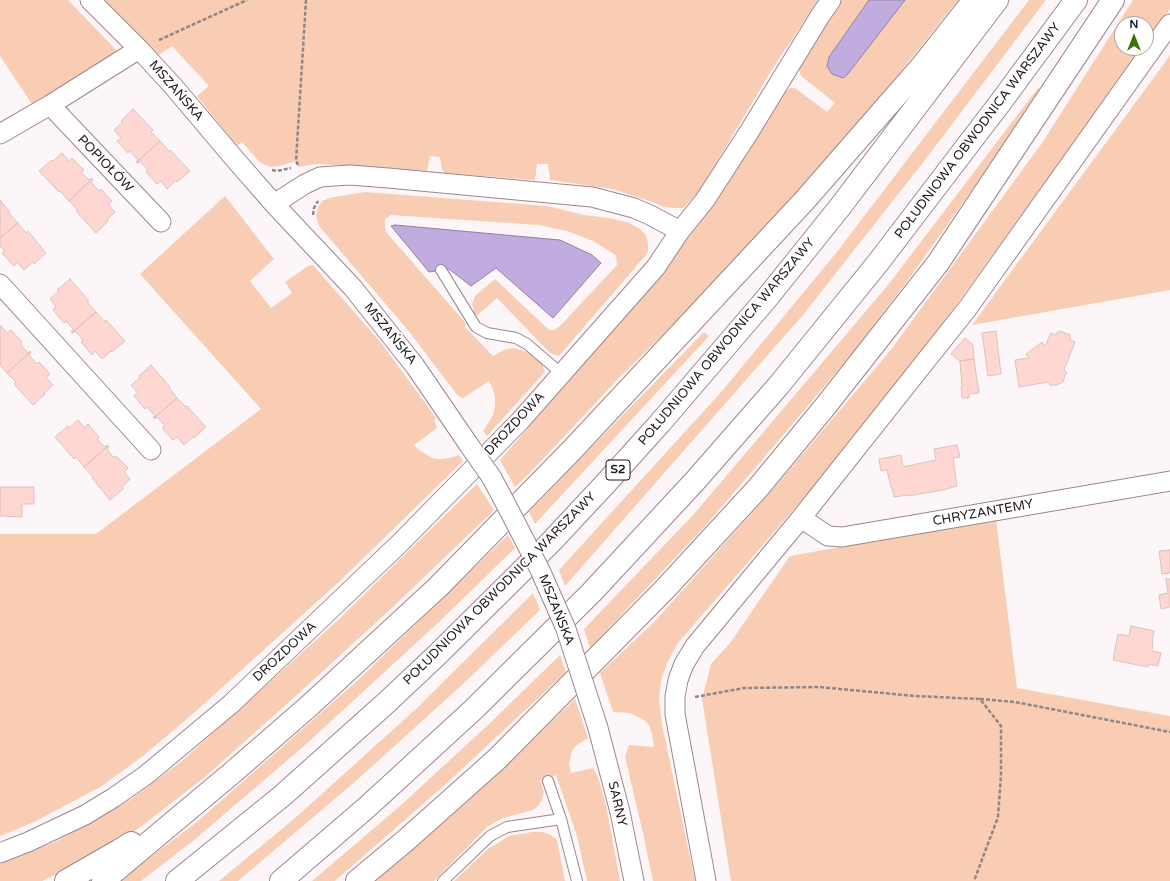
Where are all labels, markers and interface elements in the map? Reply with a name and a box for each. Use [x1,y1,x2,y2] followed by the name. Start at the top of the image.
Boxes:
[1114,16,1154,56] north arrow
[1130,18,1138,31] text: N
[892,20,1064,242] street label: POŁUDNIOWA OBWODNICA WARSZAWY
[145,58,207,124] street label: MSZAŃSKA
[74,132,136,196] street label: POPIOŁÓW
[636,235,818,449] street label: POŁUDNIOWA OBWODNICA WARSZAWY
[360,300,420,368] street label: MSZAŃSKA
[482,389,548,459] street label: DROZDOWA
[606,460,630,480] road number: S2
[400,489,600,689] street label: POŁUDNIOWA OBWODNICA WARSZAWY
[931,496,1035,530] street label: CHRYZANTEMY
[535,572,577,648] street label: MSZAŃSKA
[250,619,320,685] street label: DROZDOWA
[604,780,630,828] street label: SARNY

